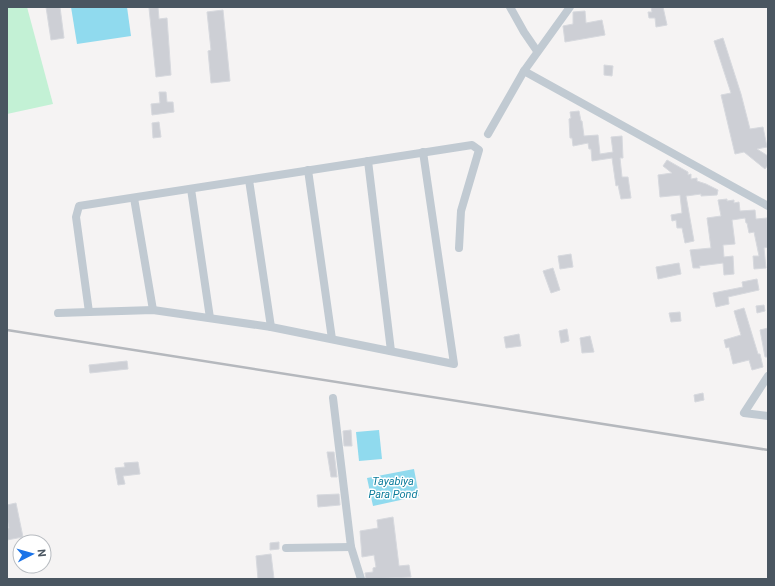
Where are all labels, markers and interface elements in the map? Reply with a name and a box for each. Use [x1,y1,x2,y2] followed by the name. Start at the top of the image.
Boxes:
[368,475,418,501] water label: Tayabiya Para Pond
[12,534,52,574] north arrow
[35,548,48,558] text: N

